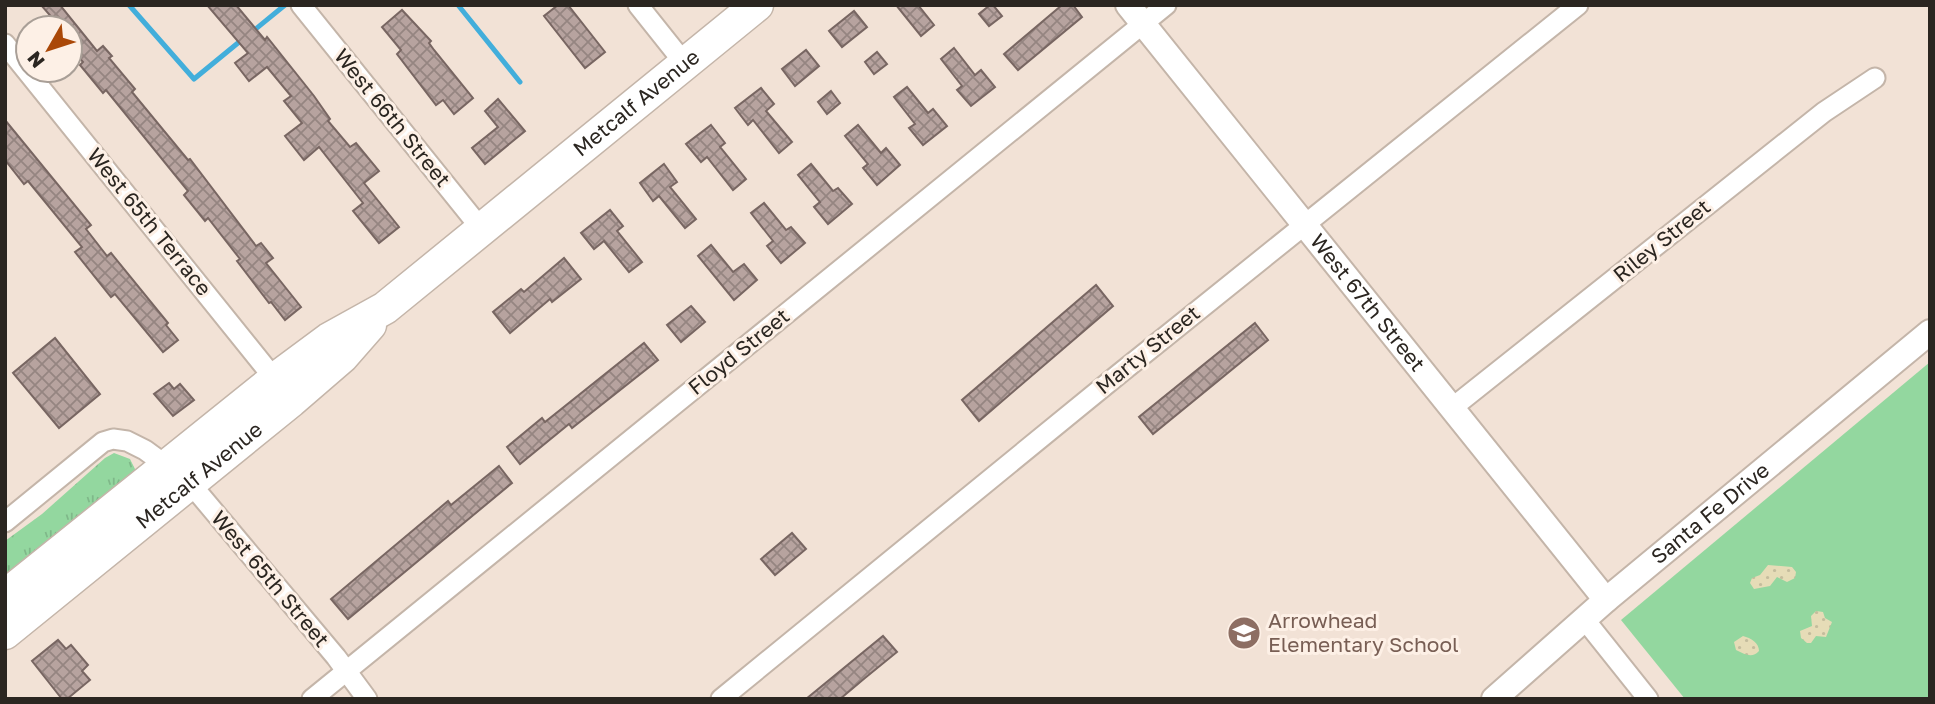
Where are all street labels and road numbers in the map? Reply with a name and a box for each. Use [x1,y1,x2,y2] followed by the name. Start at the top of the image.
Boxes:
[329,43,457,192] street label: West 66th Street
[567,43,704,162] street label: Metcalf Avenue
[82,142,217,301] street label: West 65th Terrace
[1608,193,1715,287] street label: Riley Street
[1305,228,1431,376] street label: West 67th Street
[1090,299,1205,399] street label: Marty Street
[682,302,794,400] street label: Floyd Street
[130,416,267,534] street label: Metcalf Avenue
[1645,457,1774,569] street label: Santa Fe Drive
[206,505,335,652] street label: West 65th Street

